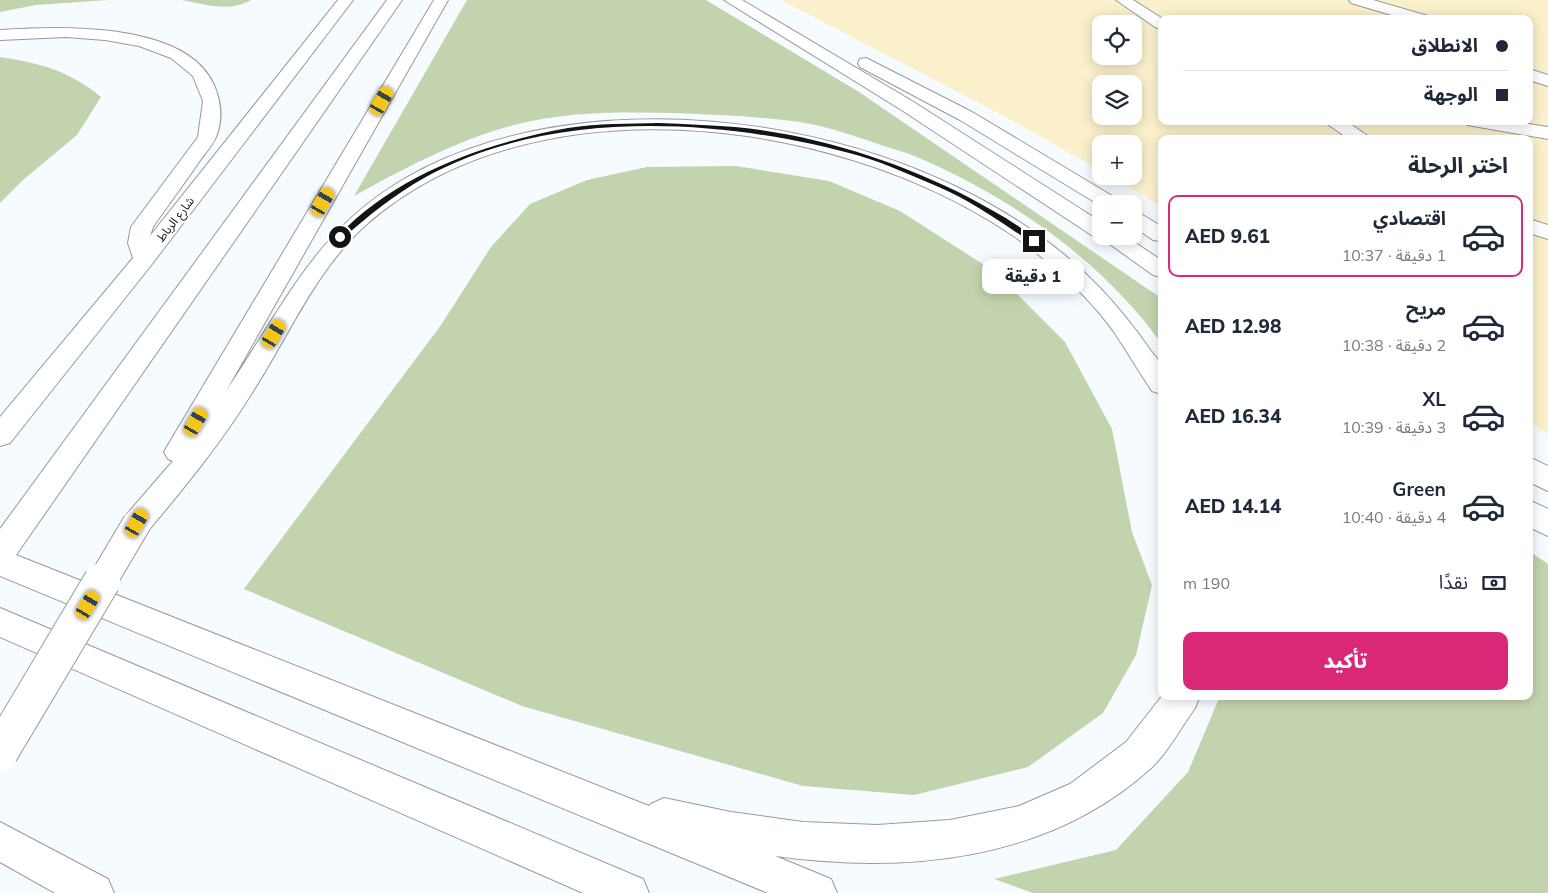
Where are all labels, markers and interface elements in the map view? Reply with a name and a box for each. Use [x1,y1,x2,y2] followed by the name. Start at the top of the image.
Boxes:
[1092,15,1142,245] map controls
[1092,15,1142,65] button: locate
[1412,33,1478,57] text: الانطلاق
[1092,75,1142,125] button: layers
[1424,82,1478,106] text: الوجهة
[368,84,395,118] car
[1092,135,1142,185] button: +
[1408,151,1508,179] text: اختر الرحلة
[309,185,336,219] car
[153,193,199,246] street label: شارع الرباط
[1092,195,1142,245] button: −
[1373,206,1446,230] text: اقتصادي
[1461,214,1506,259] icon: car
[1185,224,1270,248] text: AED 9.61
[329,226,351,248] route start
[1023,230,1045,252] route end
[1342,245,1446,265] text: 1 دقيقة · 10:37
[983,258,1085,294] callout: 1 دقيقة
[1005,266,1061,286] text: 1 دقيقة
[1406,296,1446,320] text: مريح
[1461,304,1506,349] icon: car
[1185,314,1281,338] text: AED 12.98
[259,317,288,351] car
[1342,335,1446,355] text: 2 دقيقة · 10:38
[1423,387,1446,411] text: XL
[1461,394,1506,439] icon: car
[1185,404,1281,428] text: AED 16.34
[182,405,209,439] car
[1342,417,1446,437] text: 3 دقيقة · 10:39
[1392,477,1446,501] text: Green
[1461,484,1506,529] icon: car
[1185,494,1281,518] text: AED 14.14
[123,506,150,540] car
[1342,507,1446,527] text: 4 دقيقة · 10:40
[1480,569,1508,597] icon: cash
[1439,570,1468,594] text: نقدًا
[1183,573,1230,593] text: 190 m
[73,588,102,622] car
[1183,632,1508,690] button: تأكيد

